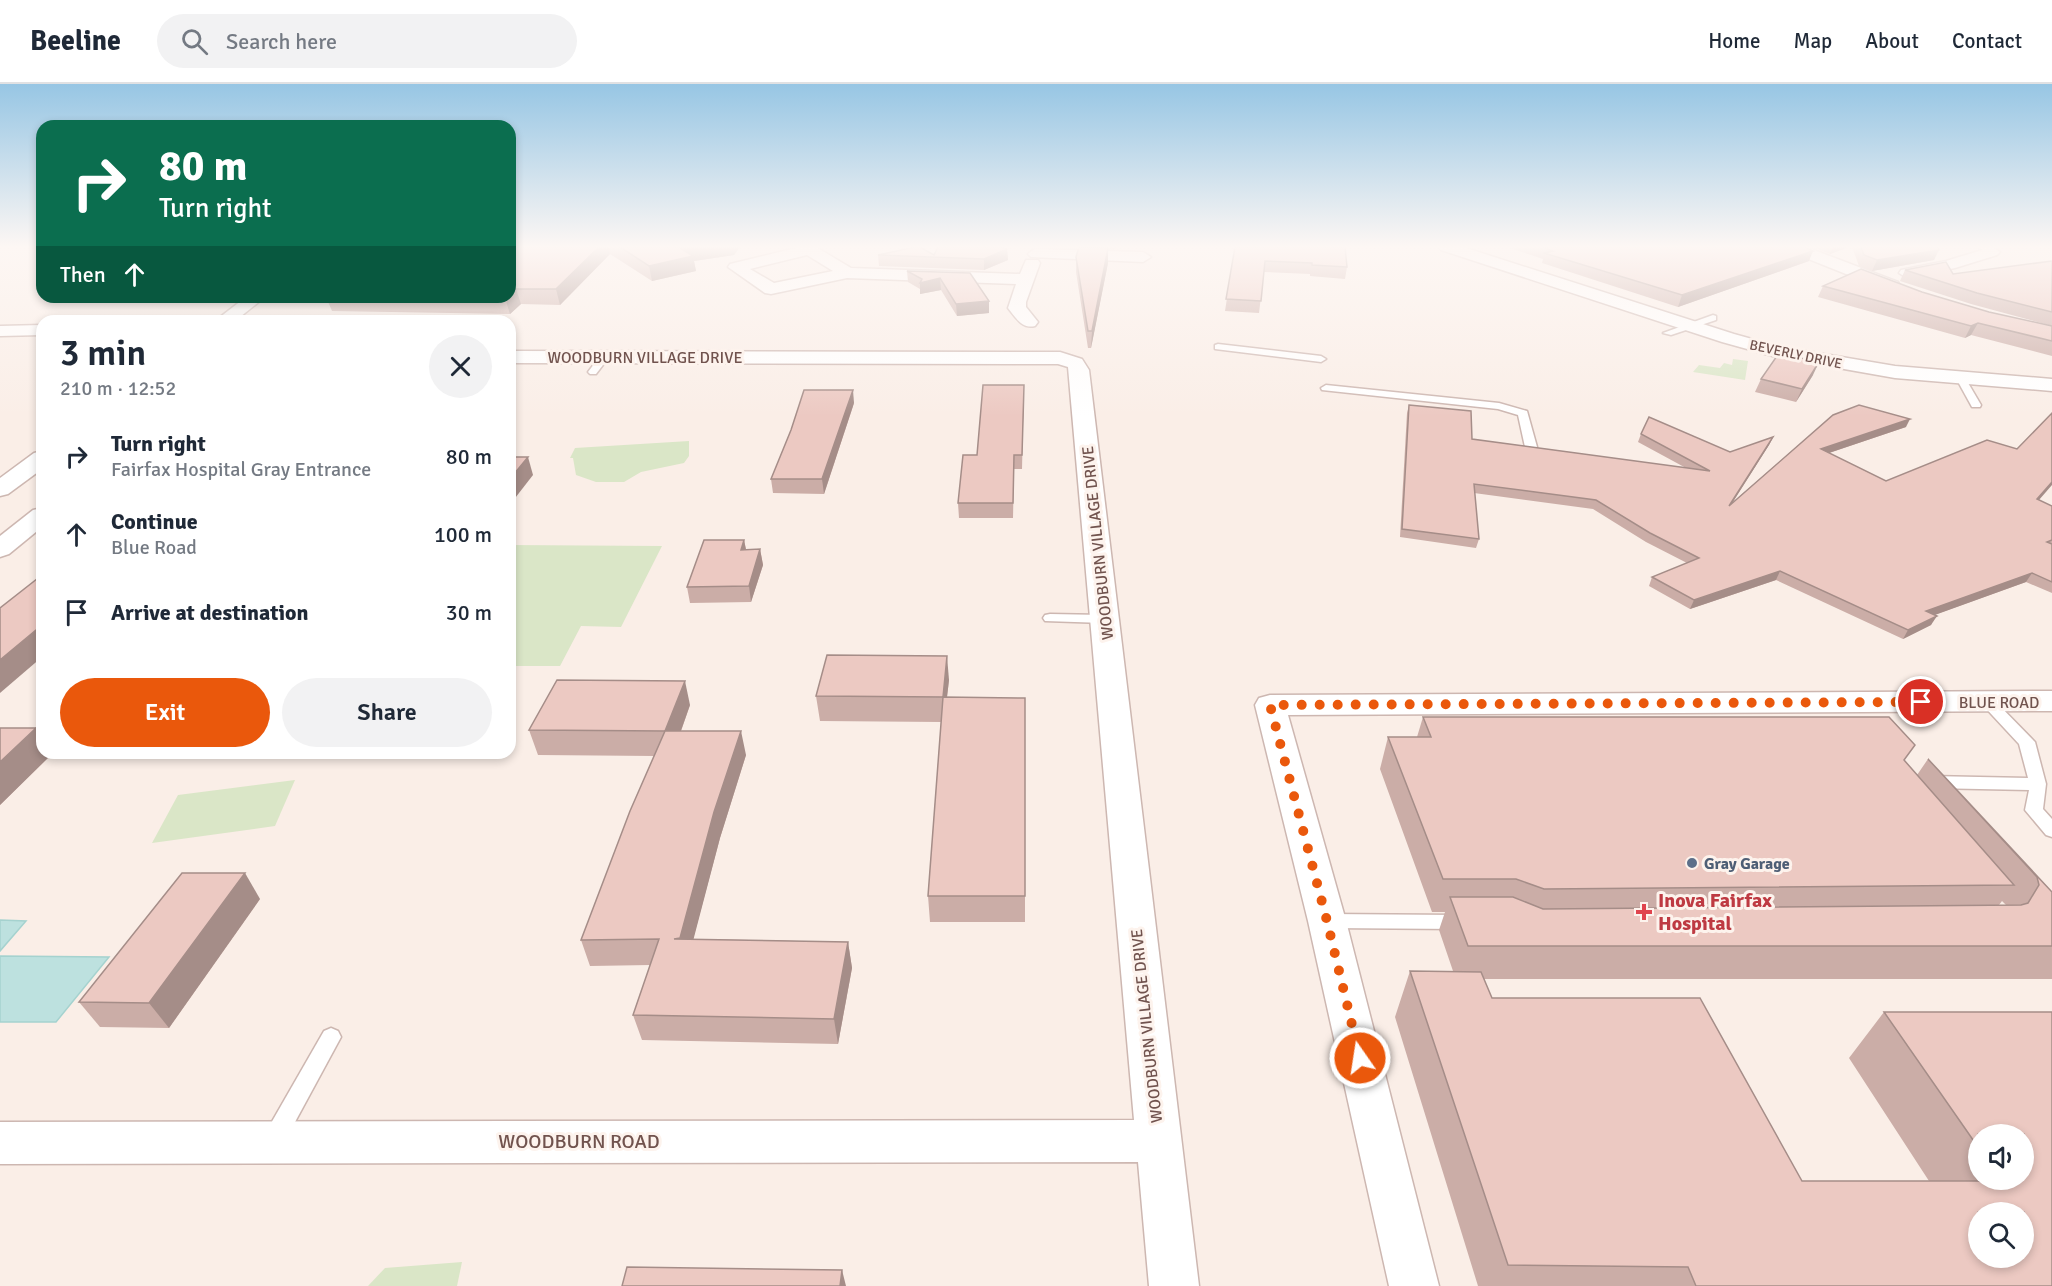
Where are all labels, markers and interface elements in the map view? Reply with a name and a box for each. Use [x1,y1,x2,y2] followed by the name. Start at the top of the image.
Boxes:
[157,14,577,68] search box
[30,24,121,58] text: Beeline
[178,25,211,58] icon: search
[226,28,337,55] text: Search here
[1708,28,1761,54] text: Home
[1794,28,1832,54] text: Map
[1865,28,1919,54] text: About
[1952,28,2022,54] text: Contact
[159,141,248,192] text: 80 m
[60,144,138,222] icon: right
[159,192,272,225] text: Turn right
[118,258,151,291] icon: ahead
[60,261,106,288] text: Then
[60,331,146,376] text: 3 min
[429,335,492,398] button: close
[1748,336,1844,373] street label: BEVERLY DRIVE
[548,348,742,368] street label: WOODBURN VILLAGE DRIVE
[60,376,176,401] text: 210 m · 12:52
[111,430,206,457] text: Turn right
[60,440,93,473] icon: right
[446,443,492,470] text: 80 m
[1078,445,1118,641] street label: WOODBURN VILLAGE DRIVE
[111,457,371,482] text: Fairfax Hospital Gray Entrance
[111,508,198,535] text: Continue
[60,518,93,551] icon: ahead
[434,521,492,548] text: 100 m
[111,535,197,560] text: Blue Road
[60,596,93,629] icon: arrive
[111,599,308,626] text: Arrive at destination
[446,599,492,626] text: 30 m
[1895,676,1946,727] pin
[60,678,270,747] button: Exit
[282,678,492,747] button: Share
[1904,685,1937,718] icon: arrive
[1959,693,2039,713] street label: BLUE ROAD
[1704,854,1790,874] place label: Gray Garage
[1685,856,1699,870] marker: Gray Garage
[1658,888,1772,936] place label: Inova Fairfax Hospital
[1635,903,1653,921] marker: Inova Fairfax Hospital
[1127,928,1167,1124] street label: WOODBURN VILLAGE DRIVE
[1328,1026,1392,1090] position arrow
[1968,1124,2034,1268] map controls
[1968,1124,2034,1190] button: sound
[498,1129,660,1154] street label: WOODBURN ROAD
[1968,1202,2034,1268] button: search

